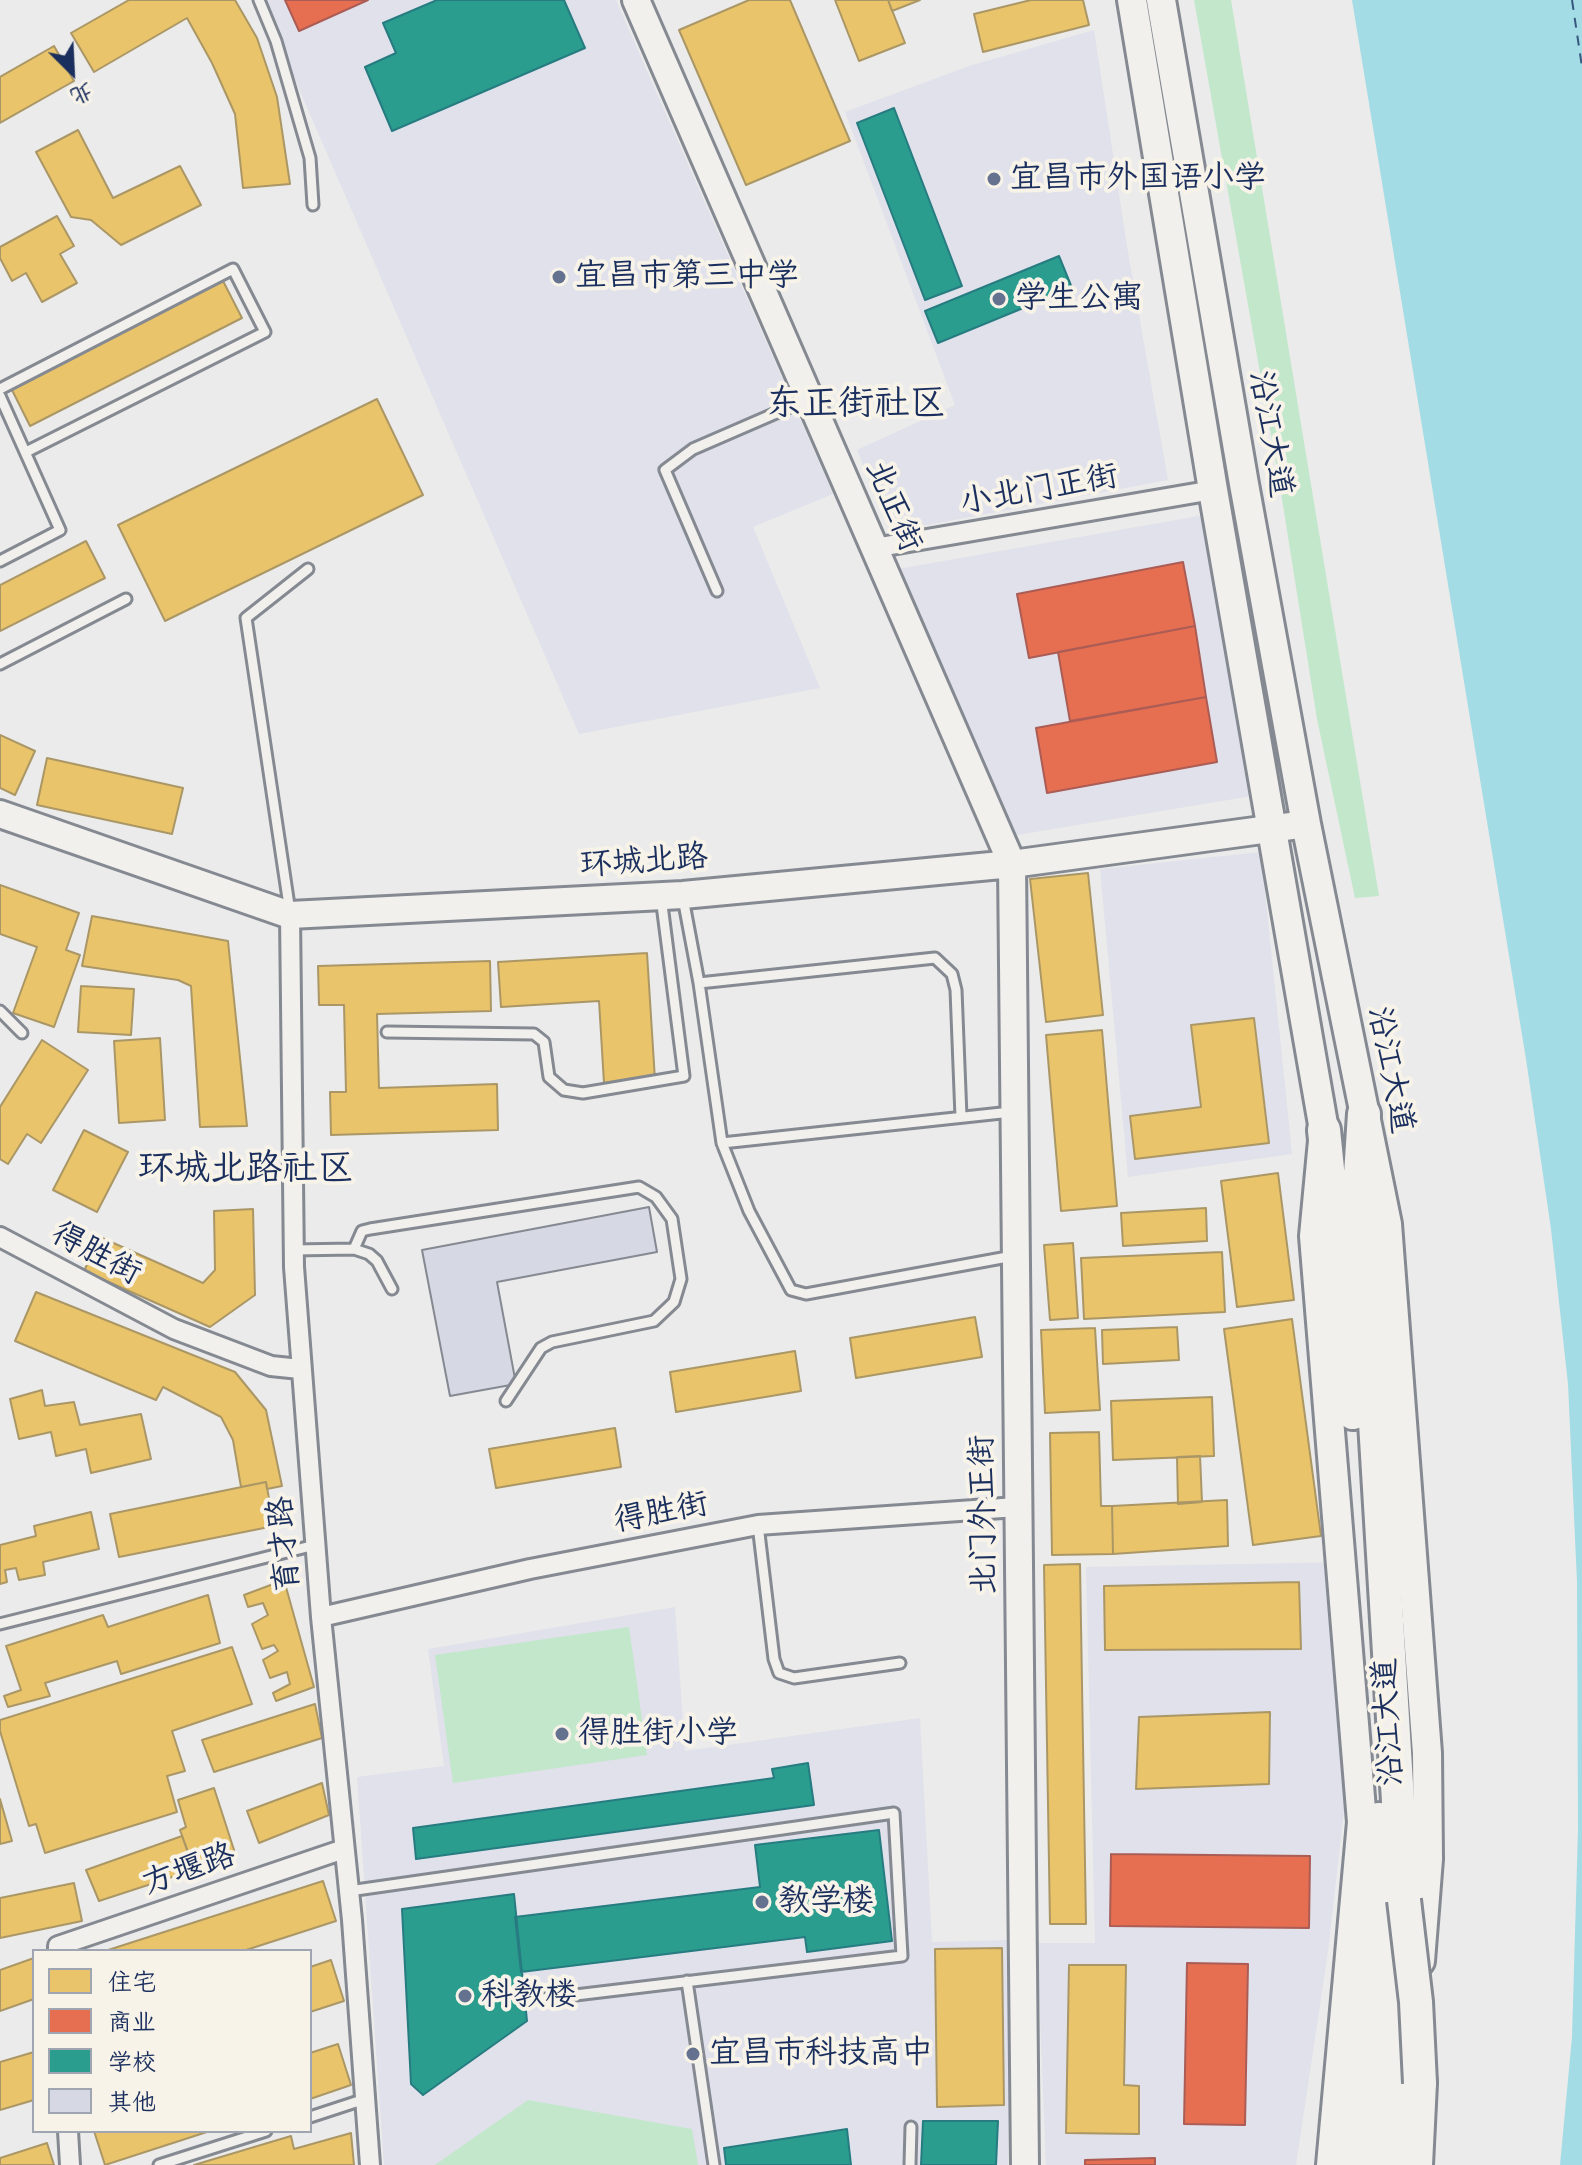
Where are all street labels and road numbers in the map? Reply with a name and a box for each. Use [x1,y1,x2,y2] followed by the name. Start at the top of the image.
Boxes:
[1240,368,1300,500] street label: 沿江大道
[857,454,929,558] street label: 北正街
[957,457,1121,523] street label: 小北门正街
[579,838,709,886] street label: 环城北路
[1359,1004,1421,1136] street label: 沿江大道
[45,1215,147,1293] street label: 得胜街
[963,1435,1005,1595] street label: 北门外正街
[610,1485,712,1541] street label: 得胜街
[262,1495,308,1593] street label: 育才路
[1366,1657,1412,1787] street label: 沿江大道
[137,1836,241,1904] street label: 方堰路

